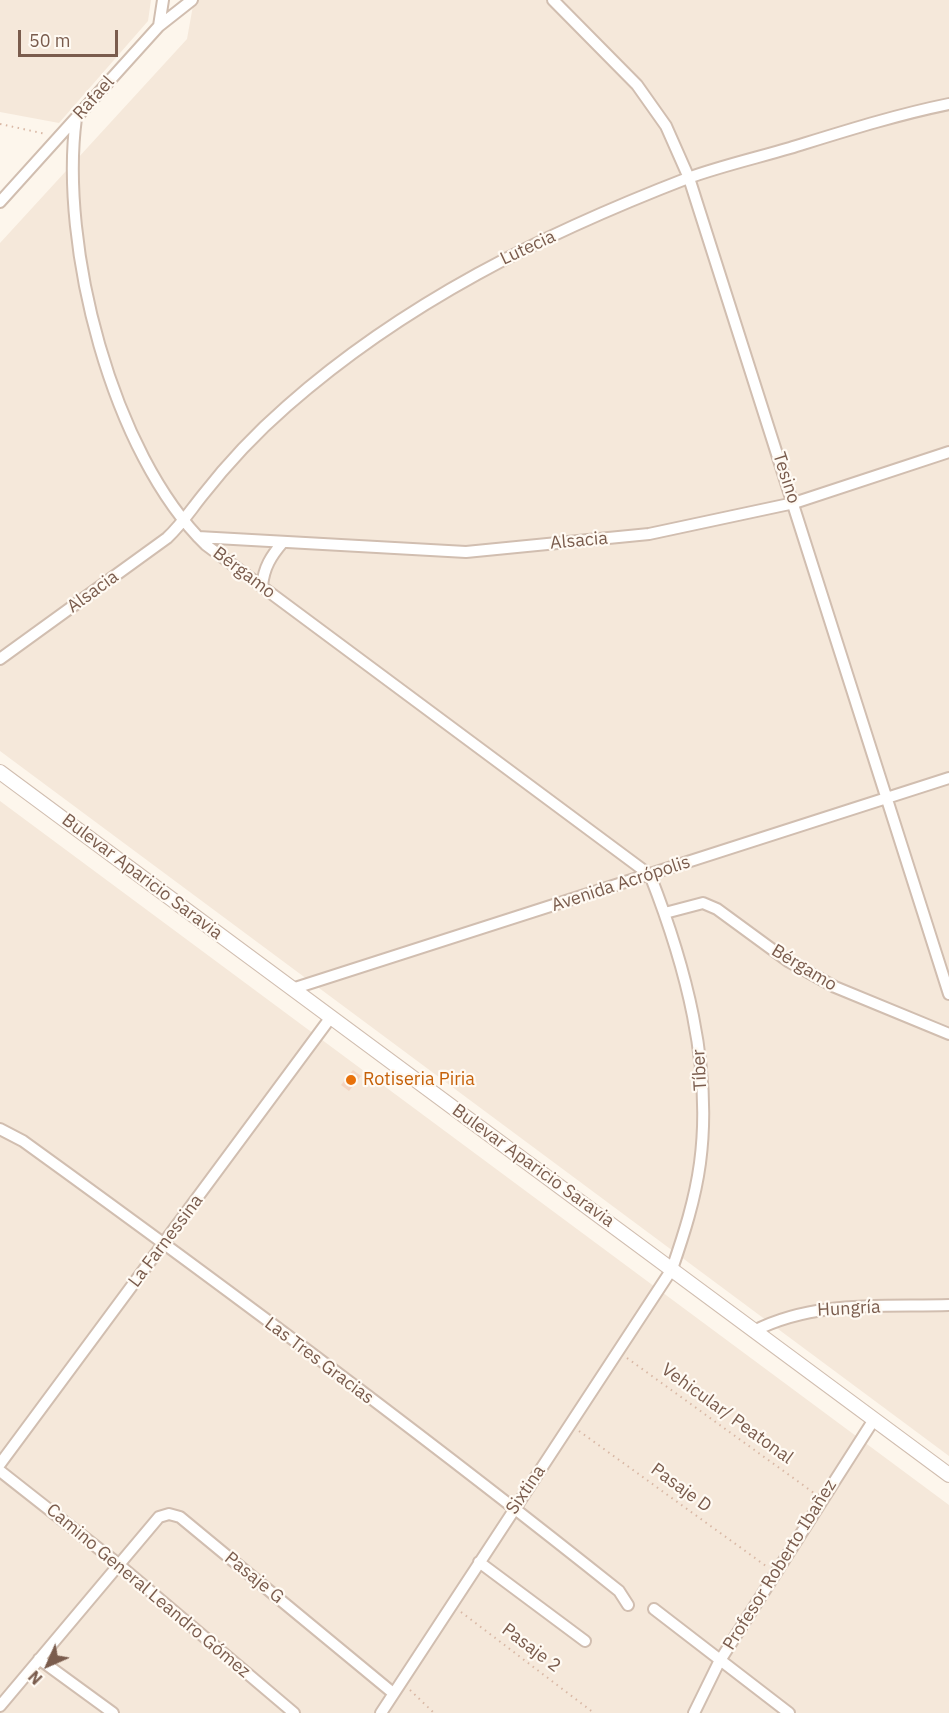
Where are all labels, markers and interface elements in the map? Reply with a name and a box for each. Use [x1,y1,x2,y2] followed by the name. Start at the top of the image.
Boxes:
[21,18,122,56] scale bar
[29,29,71,52] text: 50 m
[69,72,119,124] street label: Rafael
[497,226,559,270] street label: Lutecia
[768,450,804,506] street label: Tesino
[549,528,609,554] street label: Alsacia
[208,543,280,603] street label: Bérgamo
[63,566,123,618] street label: Alsacia
[57,810,227,944] street label: Bulevar Aparicio Saravia
[549,851,693,917] street label: Avenida Acrópolis
[767,940,841,996] street label: Bérgamo
[688,1049,712,1091] street label: Tíber
[363,1069,475,1091] place label: Rotiseria Piria
[344,1073,358,1087] marker: Rotiseria Piria
[448,1100,618,1232] street label: Bulevar Aparicio Saravia
[124,1190,208,1292] street label: La Farnessina
[817,1297,881,1321] street label: Hungría
[260,1313,378,1409] street label: Las Tres Gracias
[657,1359,797,1469] street label: Vehicular/ Peatonal
[647,1459,715,1517] street label: Pasaje D
[502,1461,550,1519] street label: Sixtina
[719,1476,841,1654] street label: Profesor Roberto Ibañez
[42,1499,254,1683] street label: Camino General Leandro Gómez
[220,1548,288,1608] street label: Pasaje G
[497,1619,565,1677] street label: Pasaje 2
[18,1635,78,1695] north arrow
[24,1667,46,1689] text: N

